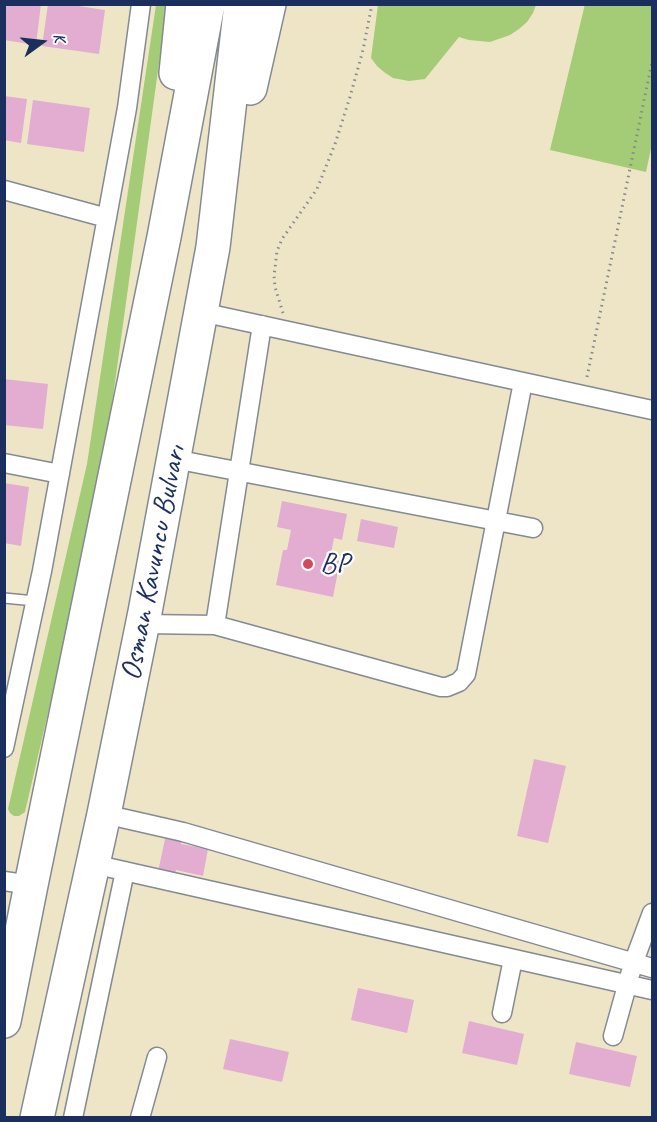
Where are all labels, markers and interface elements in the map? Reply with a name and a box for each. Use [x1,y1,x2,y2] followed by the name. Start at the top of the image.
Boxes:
[12,12,72,72] north arrow
[49,31,70,44] text: K
[114,443,194,683] street label: Osman Kavuncu Bulvarı
[320,546,349,582] place label: BP
[301,557,315,571] marker: BP

